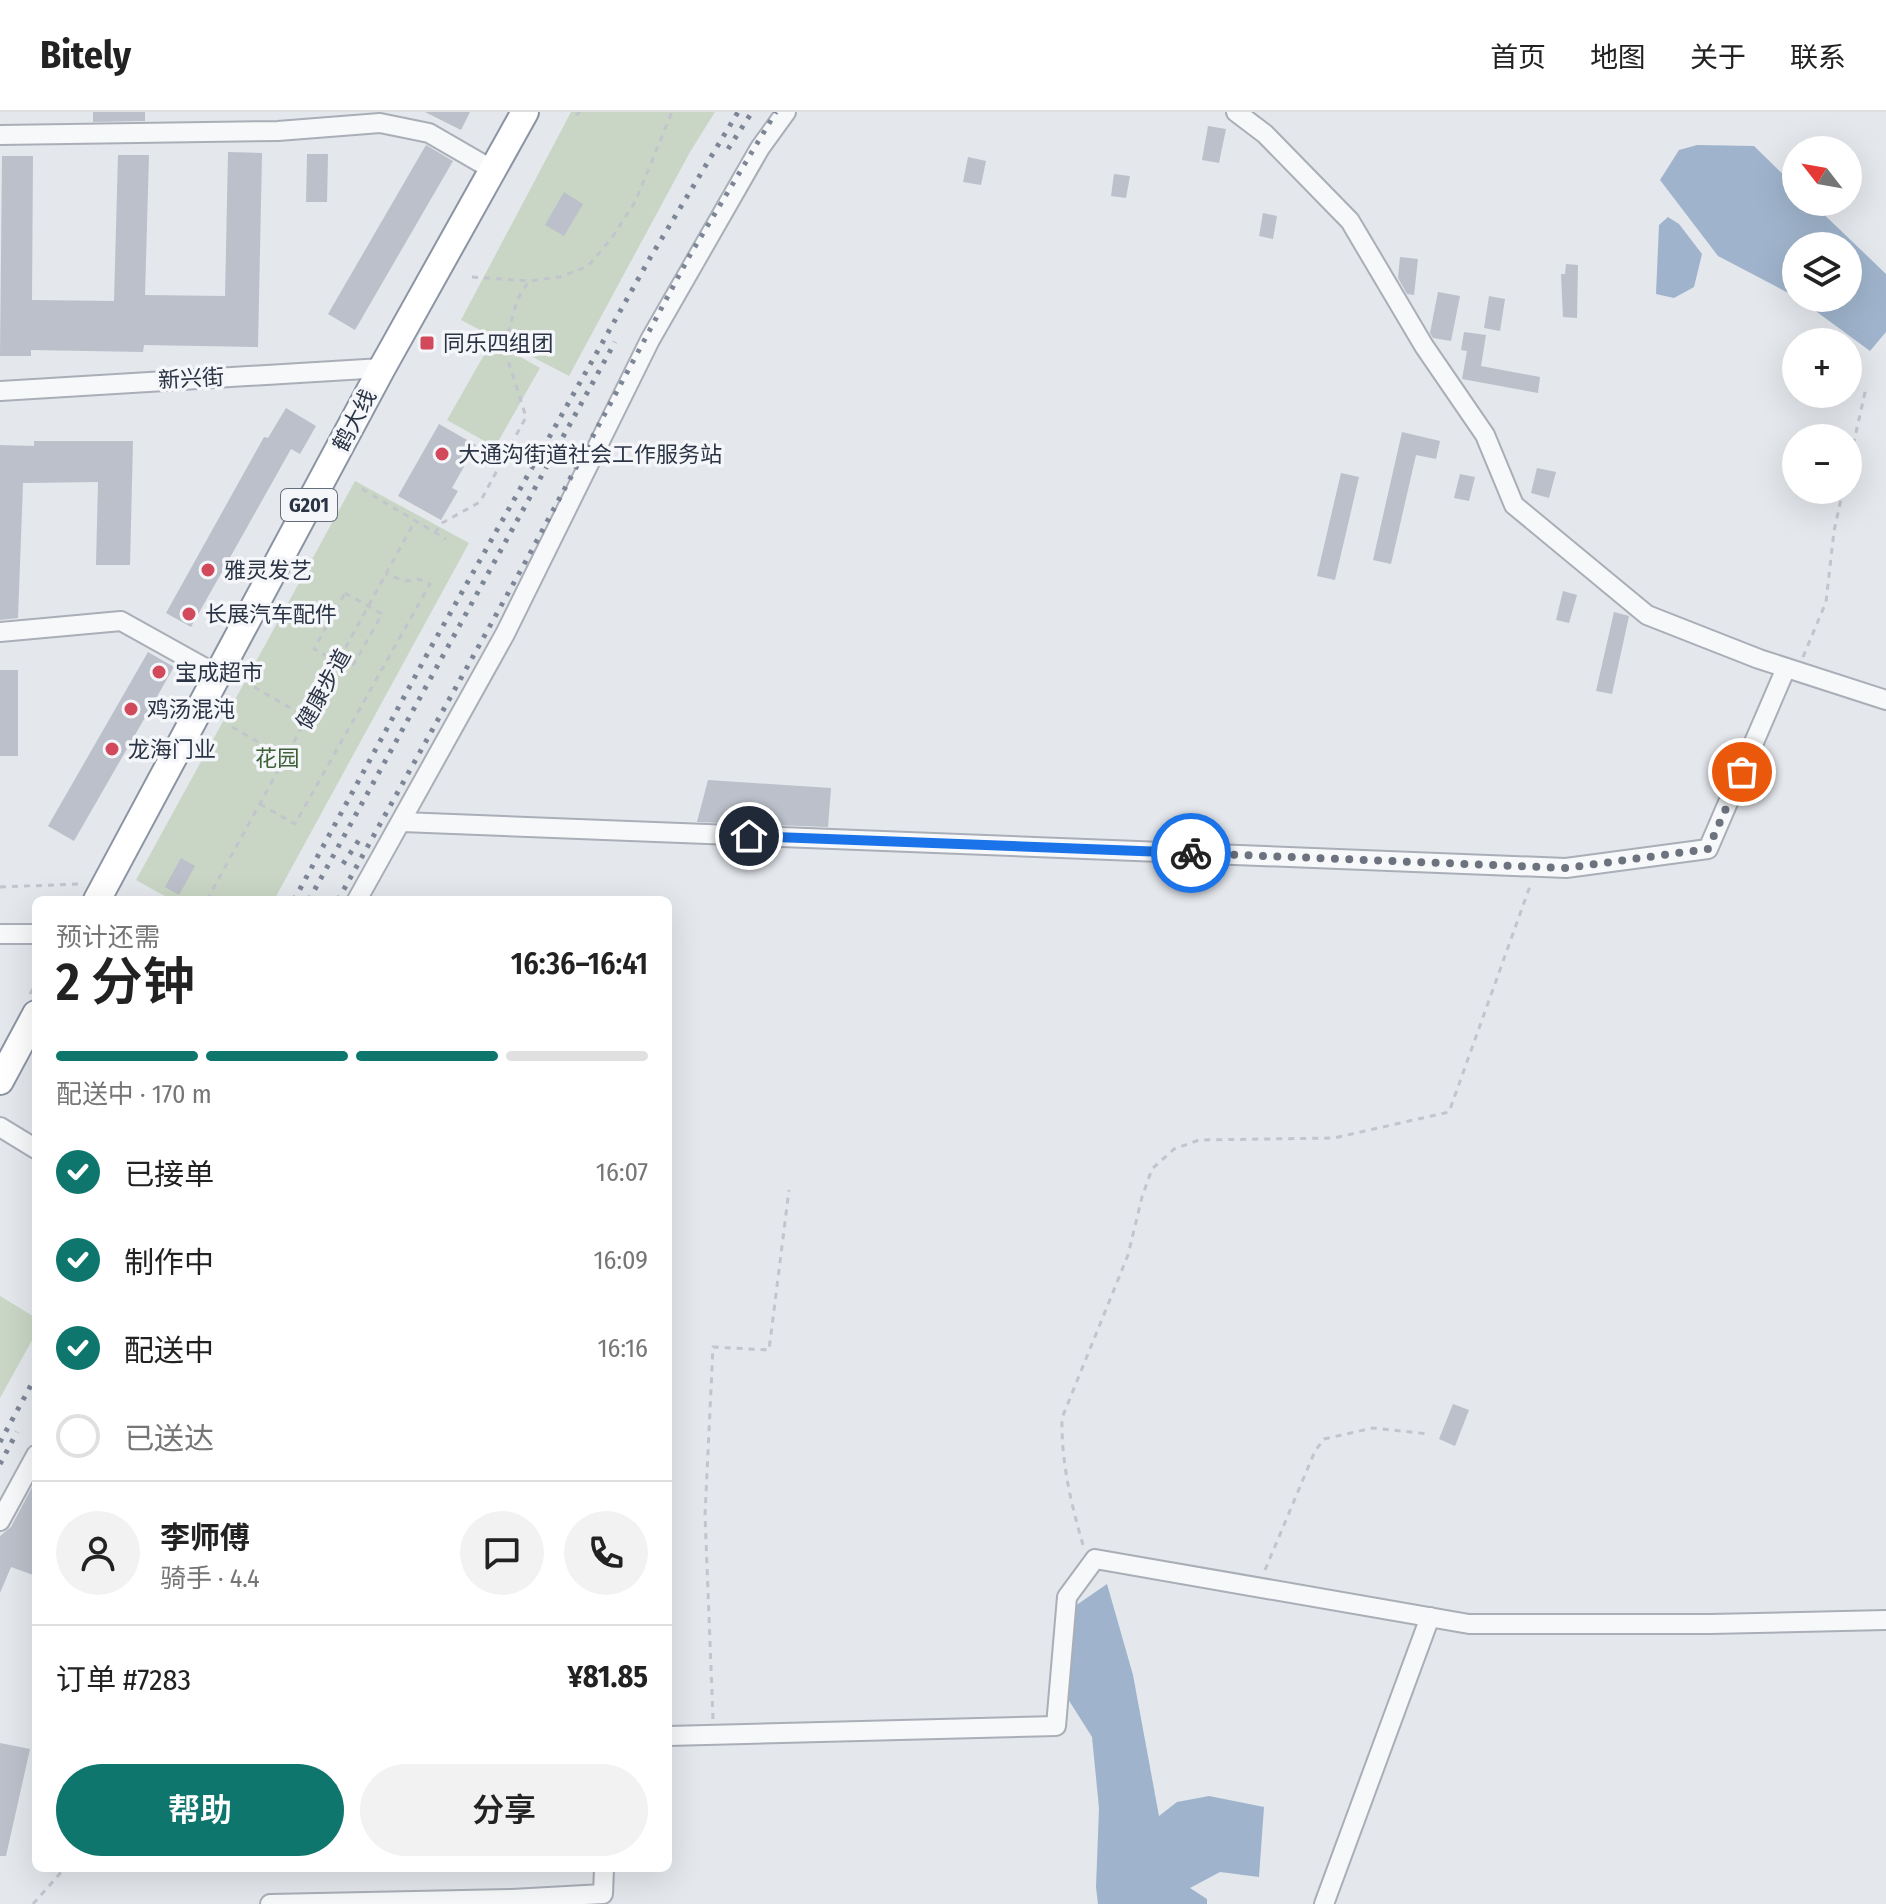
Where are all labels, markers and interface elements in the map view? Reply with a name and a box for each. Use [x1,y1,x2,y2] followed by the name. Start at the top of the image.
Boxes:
[40,32,131,78] text: Bitely
[1490,41,1546,74] text: 首页
[1590,41,1646,74] text: 地图
[1690,41,1746,74] text: 关于
[1790,41,1846,74] text: 联系
[1782,136,1862,216] north arrow
[1782,136,1862,504] map controls
[1782,232,1862,312] button: layers
[1782,328,1862,408] button: +
[443,330,553,357] place label: 同乐四组团
[418,334,436,352] marker: 同乐四组团
[157,363,225,394] street label: 新兴街
[327,385,382,456] street label: 鹤大线
[1782,424,1862,504] button: −
[458,441,722,468] place label: 大通沟街道社会工作服务站
[433,445,451,463] marker: 大通沟街道社会工作服务站
[281,489,337,521] road number: G201
[224,557,312,584] place label: 雅灵发艺
[199,561,217,579] marker: 雅灵发艺
[205,601,337,628] place label: 长展汽车配件
[180,605,198,623] marker: 长展汽车配件
[290,644,357,734] street label: 健康步道
[175,659,263,686] place label: 宝成超市
[150,663,168,681] marker: 宝成超市
[147,696,235,723] place label: 鸡汤混沌
[122,700,140,718] marker: 鸡汤混沌
[128,736,216,763] place label: 龙海门业
[1708,738,1776,806] pin
[103,740,121,758] marker: 龙海门业
[255,745,299,772] park label: 花园
[1720,750,1764,794] icon: bag
[715,802,783,870] pin
[1151,813,1231,893] courier
[727,814,771,858] icon: home
[1169,831,1213,875] icon: bike
[56,922,160,953] text: 预计还需
[511,946,648,982] text: 16:36–16:41
[56,951,195,1014] text: 2 分钟
[56,1079,212,1110] text: 配送中 · 170 m
[56,1150,100,1194] icon: check
[124,1157,214,1193] text: 已接单
[596,1157,648,1188] text: 16:07
[56,1238,100,1282] icon: check
[124,1245,214,1281] text: 制作中
[593,1245,648,1276] text: 16:09
[56,1326,100,1370] icon: check
[124,1333,214,1369] text: 配送中
[597,1333,648,1364] text: 16:16
[124,1421,214,1457] text: 已送达
[56,1511,140,1595] button: person
[460,1511,544,1595] button: chat
[564,1511,648,1595] button: phone
[160,1520,250,1556] text: 李师傅
[160,1563,260,1594] text: 骑手 · 4.4
[568,1659,648,1695] text: ¥81.85
[56,1662,191,1698] text: 订单 #7283
[56,1764,344,1856] button: 帮助
[360,1764,648,1856] button: 分享

